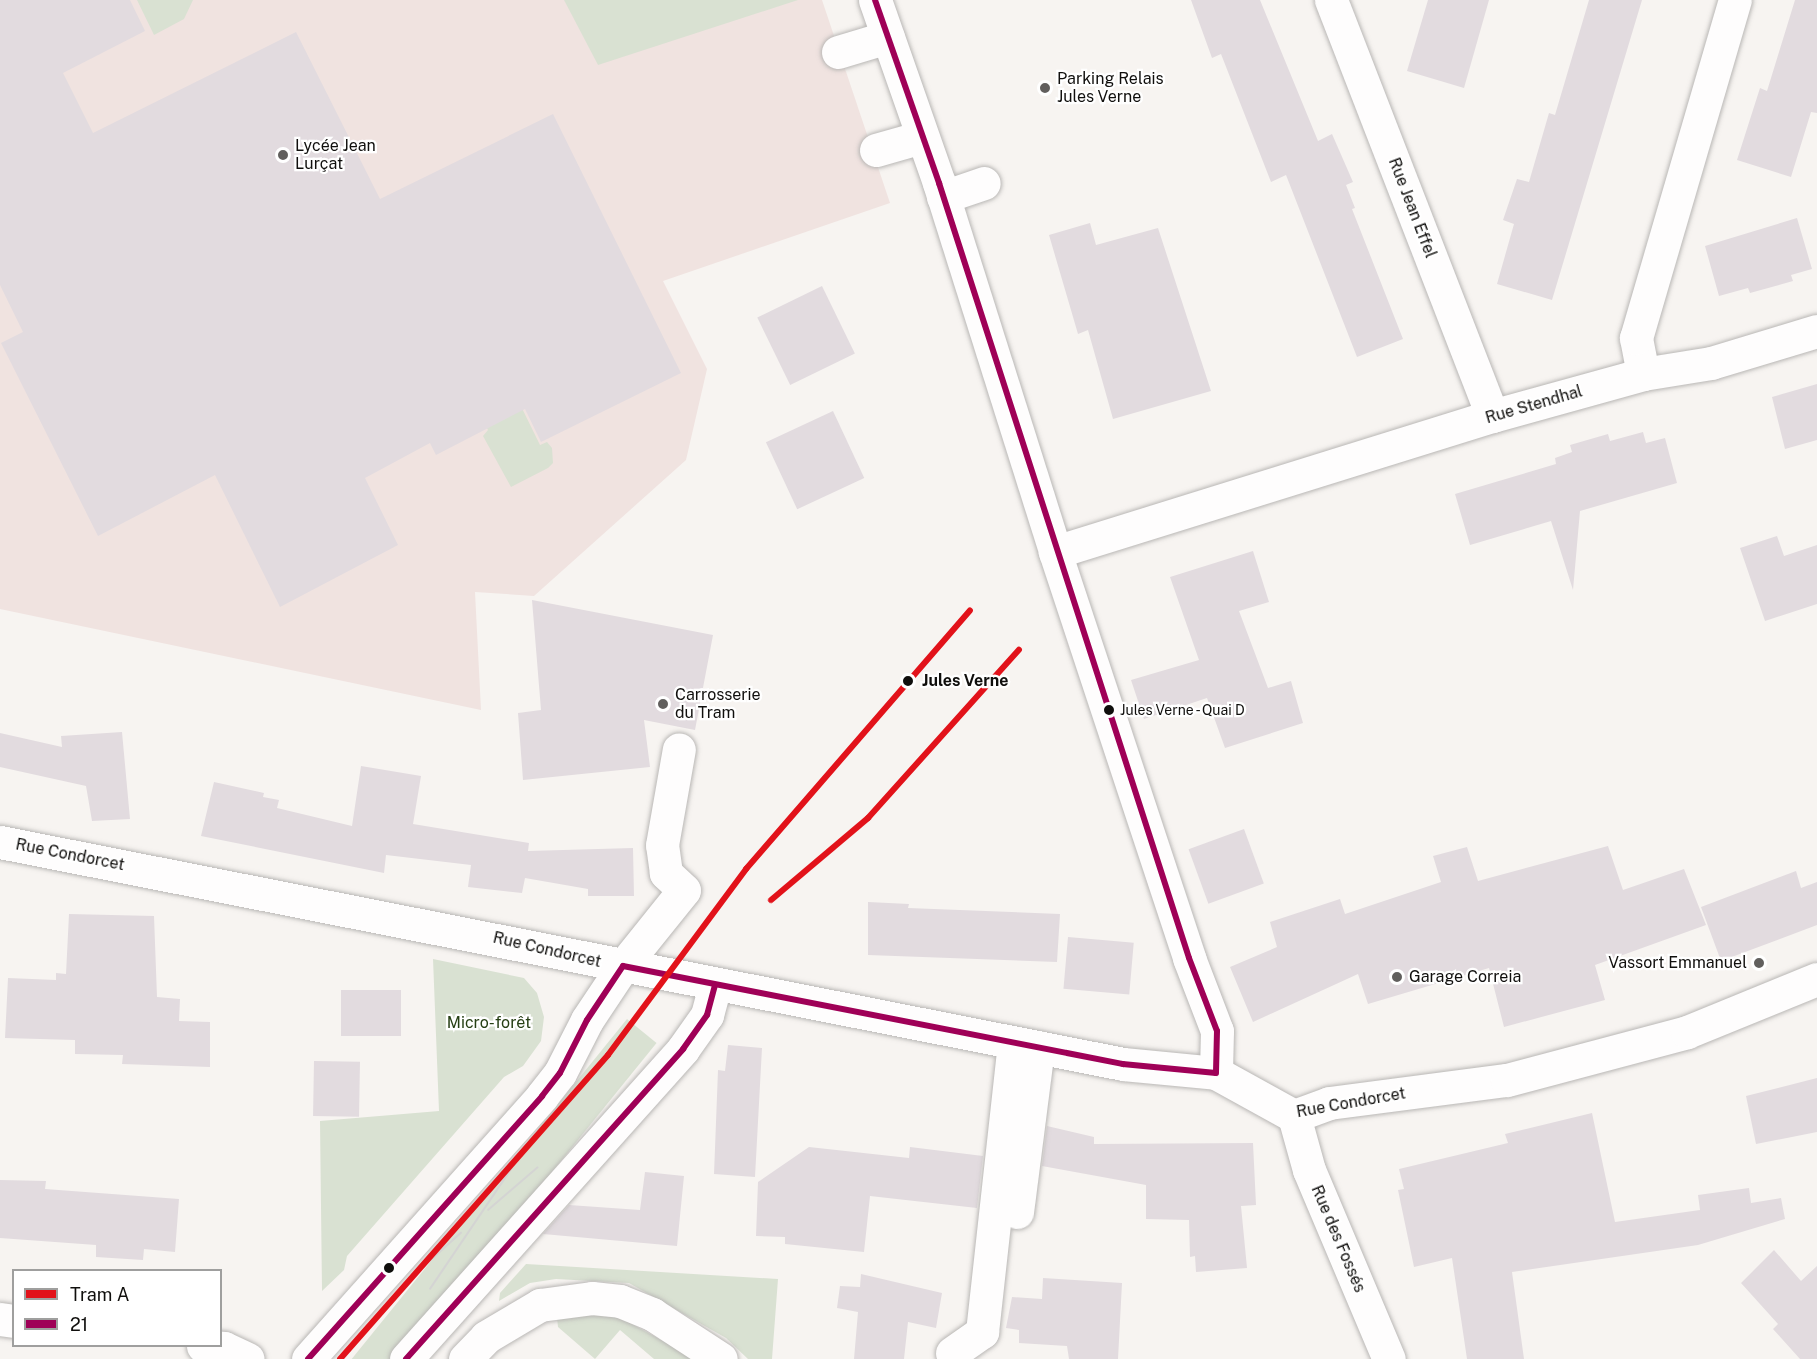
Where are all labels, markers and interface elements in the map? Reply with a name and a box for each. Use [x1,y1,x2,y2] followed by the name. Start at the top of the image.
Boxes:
[1057,69,1164,107] place label: Parking Relais Jules Verne
[1038,81,1052,95] marker: Parking Relais Jules Verne
[295,136,376,174] place label: Lycée Jean Lurçat
[276,148,290,162] marker: Lycée Jean Lurçat
[1384,155,1440,261] street label: Rue Jean Effel
[1483,382,1585,428] street label: Rue Stendhal
[922,671,1009,691] place label: Jules Verne
[899,672,917,690] marker: Jules Verne
[675,685,761,723] place label: Carrosserie du Tram
[656,697,670,711] marker: Carrosserie du Tram
[1120,702,1249,718] place label: Jules Verne - Quai D
[1103,704,1115,716] marker: Jules Verne - Quai D
[14,835,126,875] street label: Rue Condorcet
[491,928,603,972] street label: Rue Condorcet
[1608,953,1747,973] place label: Vassort Emmanuel
[1752,956,1766,970] marker: Vassort Emmanuel
[1409,967,1521,987] place label: Garage Correia
[1390,970,1404,984] marker: Garage Correia
[447,1013,531,1033] park label: Micro-forêt
[1295,1084,1407,1122] street label: Rue Condorcet
[1307,1182,1369,1296] street label: Rue des Fossés
[383,1262,395,1274] unlabelled marker
[12,1269,222,1347] legend
[70,1284,129,1305] text: Tram A
[70,1314,88,1335] text: 21

